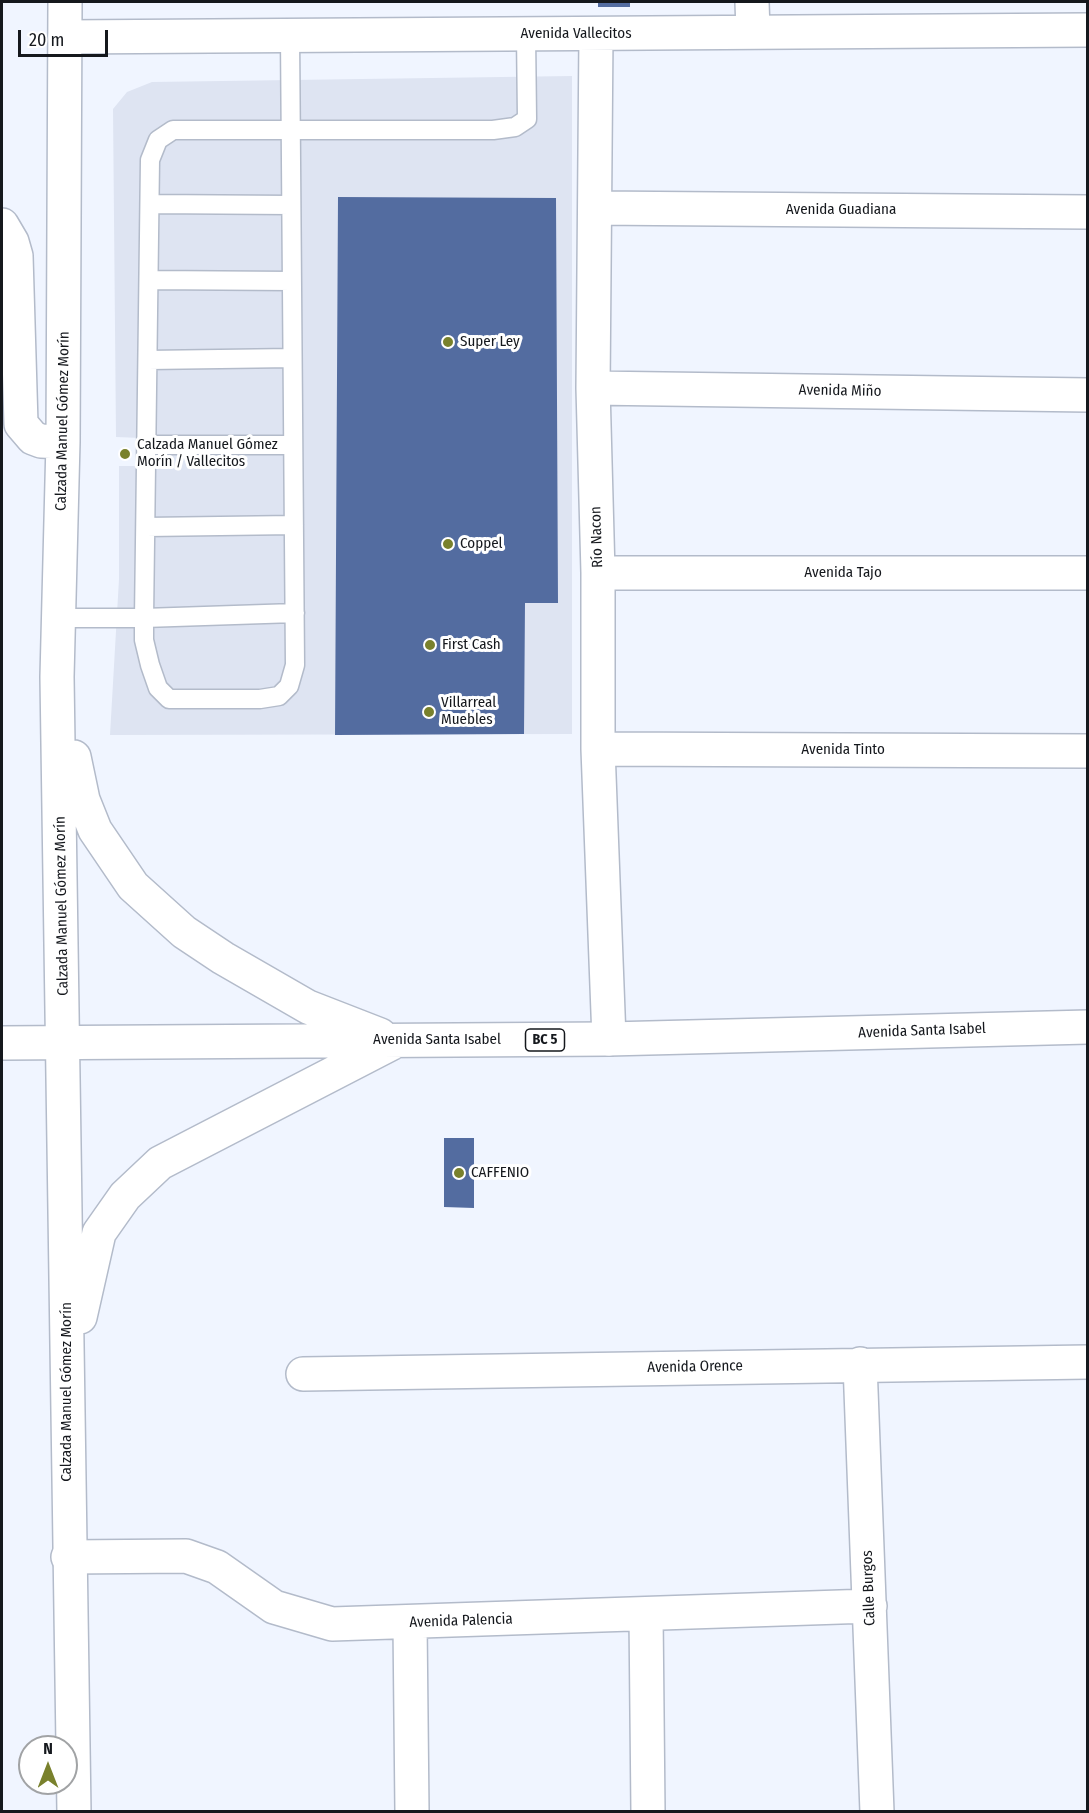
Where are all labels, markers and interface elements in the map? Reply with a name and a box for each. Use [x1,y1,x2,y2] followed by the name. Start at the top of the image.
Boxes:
[21,18,111,56] scale bar
[520,25,632,43] street label: Avenida Vallecitos
[29,29,64,51] text: 20 m
[786,201,896,219] street label: Avenida Guadiana
[52,331,74,511] street label: Calzada Manuel Gómez Morín
[460,333,520,351] place label: Super Ley
[441,335,455,349] marker: Super Ley
[798,381,882,401] street label: Avenida Miño
[137,436,278,471] place label: Calzada Manuel Gómez Morín / Vallecitos
[118,447,132,461] marker: Calzada Manuel Gómez Morín / Vallecitos
[587,506,607,568] street label: Río Nacon
[460,535,503,553] place label: Coppel
[441,537,455,551] marker: Coppel
[804,564,882,582] street label: Avenida Tajo
[442,636,501,654] place label: First Cash
[423,638,437,652] marker: First Cash
[441,694,496,729] place label: Villarreal Muebles
[422,705,436,719] marker: Villarreal Muebles
[801,741,885,759] street label: Avenida Tinto
[51,816,73,996] street label: Calzada Manuel Gómez Morín
[858,1020,986,1042] street label: Avenida Santa Isabel
[526,1029,564,1051] road number: BC 5
[373,1031,501,1049] street label: Avenida Santa Isabel
[471,1164,529,1182] place label: CAFFENIO
[452,1166,466,1180] marker: CAFFENIO
[58,1302,76,1482] street label: Calzada Manuel Gómez Morín
[647,1357,743,1377] street label: Avenida Orence
[859,1550,879,1626] street label: Calle Burgos
[409,1610,513,1632] street label: Avenida Palencia
[18,1735,78,1795] north arrow
[43,1739,53,1758] text: N

